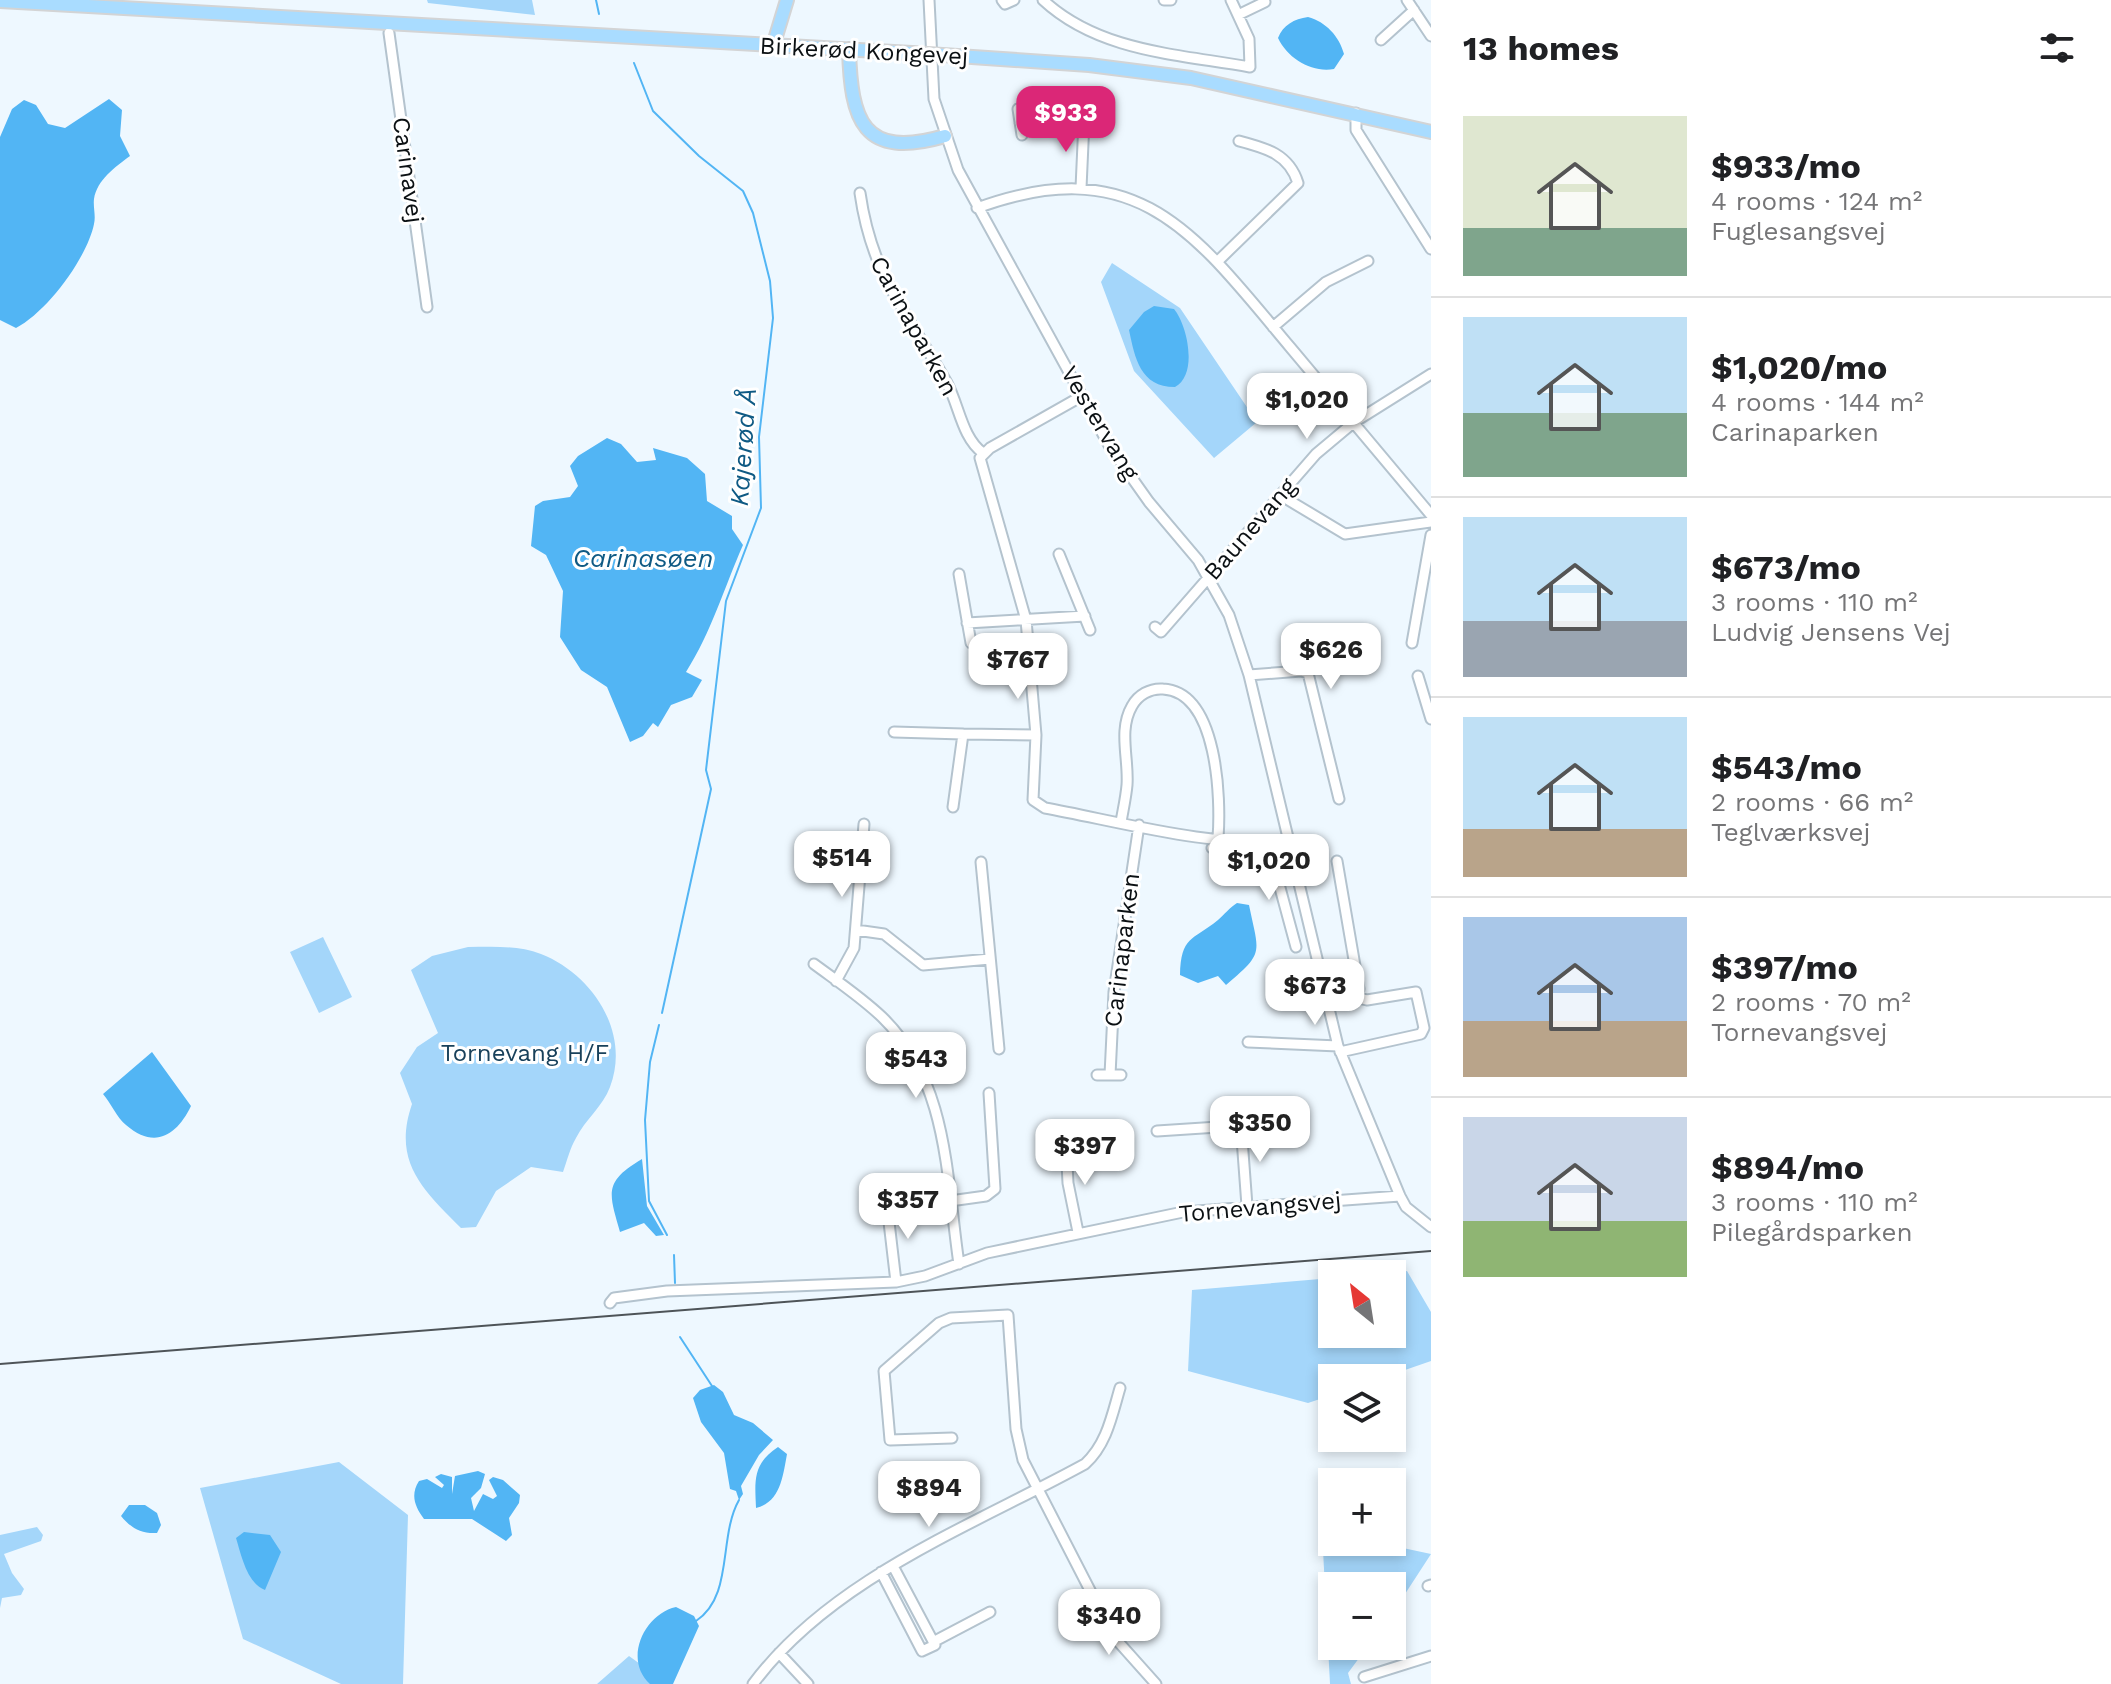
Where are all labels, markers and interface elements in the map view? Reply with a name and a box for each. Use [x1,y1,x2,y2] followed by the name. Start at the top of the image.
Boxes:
[2035,26,2079,70] icon: filters
[1463,28,1619,68] text: 13 homes
[759,32,969,70] street label: Birkerød Kongevej
[1019,86,1113,154] pin: $933
[1034,97,1098,127] text: $933
[387,115,429,225] street label: Carinavej
[1711,146,1861,186] text: $933/mo
[1527,148,1623,244] icon: home
[1711,186,1922,216] text: 4 rooms · 124 m²
[1711,216,1886,246] text: Fuglesangsvej
[864,251,964,401] street label: Carinaparken
[1711,347,1887,387] text: $1,020/mo
[1527,349,1623,445] icon: home
[1055,361,1145,485] street label: Vestervang
[1242,373,1372,441] pin: $1,020
[1265,384,1349,414] text: $1,020
[724,387,762,507] water label: Kajerød Å
[1711,387,1924,417] text: 4 rooms · 144 m²
[1711,417,1879,447] text: Carinaparken
[1198,472,1302,586] street label: Baunevang
[573,543,713,573] water label: Carinasøen
[1711,547,1861,587] text: $673/mo
[1527,549,1623,645] icon: home
[1711,587,1918,617] text: 3 rooms · 110 m²
[1711,617,1951,647] text: Ludvig Jensens Vej
[1284,623,1378,691] pin: $626
[971,633,1065,701] pin: $767
[1299,634,1363,664] text: $626
[986,644,1050,674] text: $767
[1711,747,1862,787] text: $543/mo
[1527,749,1623,845] icon: home
[1711,787,1913,817] text: 2 rooms · 66 m²
[1711,817,1870,847] text: Teglværksvej
[795,831,889,899] pin: $514
[1204,834,1334,902] pin: $1,020
[812,842,872,872] text: $514
[1227,845,1311,875] text: $1,020
[1099,871,1145,1029] street label: Carinaparken
[1711,947,1858,987] text: $397/mo
[1527,949,1623,1045] icon: home
[1268,959,1362,1027] pin: $673
[1283,970,1347,1000] text: $673
[1711,987,1911,1017] text: 2 rooms · 70 m²
[1711,1017,1887,1047] text: Tornevangsvej
[869,1032,963,1100] pin: $543
[441,1039,609,1067] park label: Tornevang H/F
[884,1043,948,1073] text: $543
[1213,1096,1307,1164] pin: $350
[1228,1107,1292,1137] text: $350
[1038,1119,1132,1187] pin: $397
[1053,1130,1117,1160] text: $397
[1711,1147,1864,1187] text: $894/mo
[1527,1149,1623,1245] icon: home
[861,1173,955,1241] pin: $357
[877,1184,939,1214] text: $357
[1178,1186,1342,1228] street label: Tornevangsvej
[1711,1187,1918,1217] text: 3 rooms · 110 m²
[1711,1217,1912,1247] text: Pilegårdsparken
[1318,1260,1406,1348] north arrow
[1318,1260,1406,1660] map controls
[1318,1364,1406,1452] button: layers
[882,1461,976,1529] pin: $894
[1318,1468,1406,1556] button: +
[896,1472,962,1502] text: $894
[1318,1572,1406,1660] button: −
[1062,1589,1156,1657] pin: $340
[1076,1600,1142,1630] text: $340

